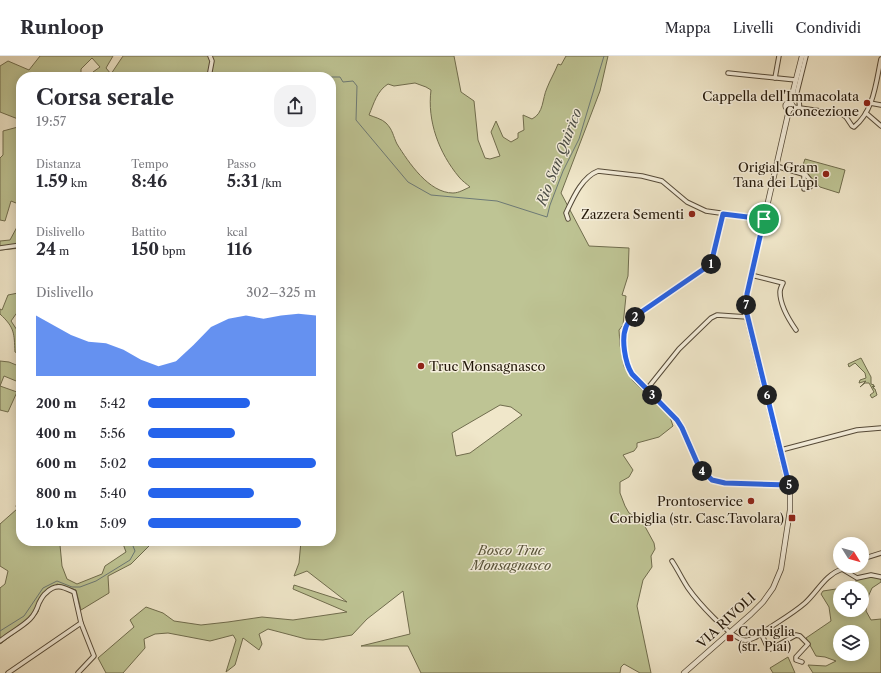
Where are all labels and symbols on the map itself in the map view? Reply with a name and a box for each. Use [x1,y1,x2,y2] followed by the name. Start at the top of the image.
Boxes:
[702,88,859,119] place label: Cappella dell'Immacolata Concezione
[862,98,872,108] marker: Cappella dell'Immacolata Concezione
[532,106,586,209] water label: Rio San Quirico
[733,159,818,190] place label: Origial Gram Tana dei Lupi
[821,169,831,179] marker: Origial Gram Tana dei Lupi
[747,202,781,236] pin
[581,206,684,222] place label: Zazzera Sementi
[687,209,697,219] marker: Zazzera Sementi
[701,254,721,274] pin: 1
[736,295,756,315] pin: 7
[625,307,645,327] pin: 2
[429,358,545,374] place label: Truc Monsagnasco
[416,361,426,371] marker: Truc Monsagnasco
[642,385,662,405] pin: 3
[757,385,777,405] pin: 6
[692,461,712,481] pin: 4
[779,475,799,495] pin: 5
[657,493,743,509] place label: Prontoservice
[746,496,756,506] marker: Prontoservice
[609,510,784,526] place label: Corbiglia (str. Casc.Tavolara)
[787,513,797,523] marker: Corbiglia (str. Casc.Tavolara)
[833,537,869,573] north arrow
[469,542,551,573] park label: Bosco Truc Monsagnasco
[693,589,759,652] street label: VIA RIVOLI
[738,623,795,654] place label: Corbiglia (str. Piai)
[725,633,735,643] marker: Corbiglia (str. Piai)

